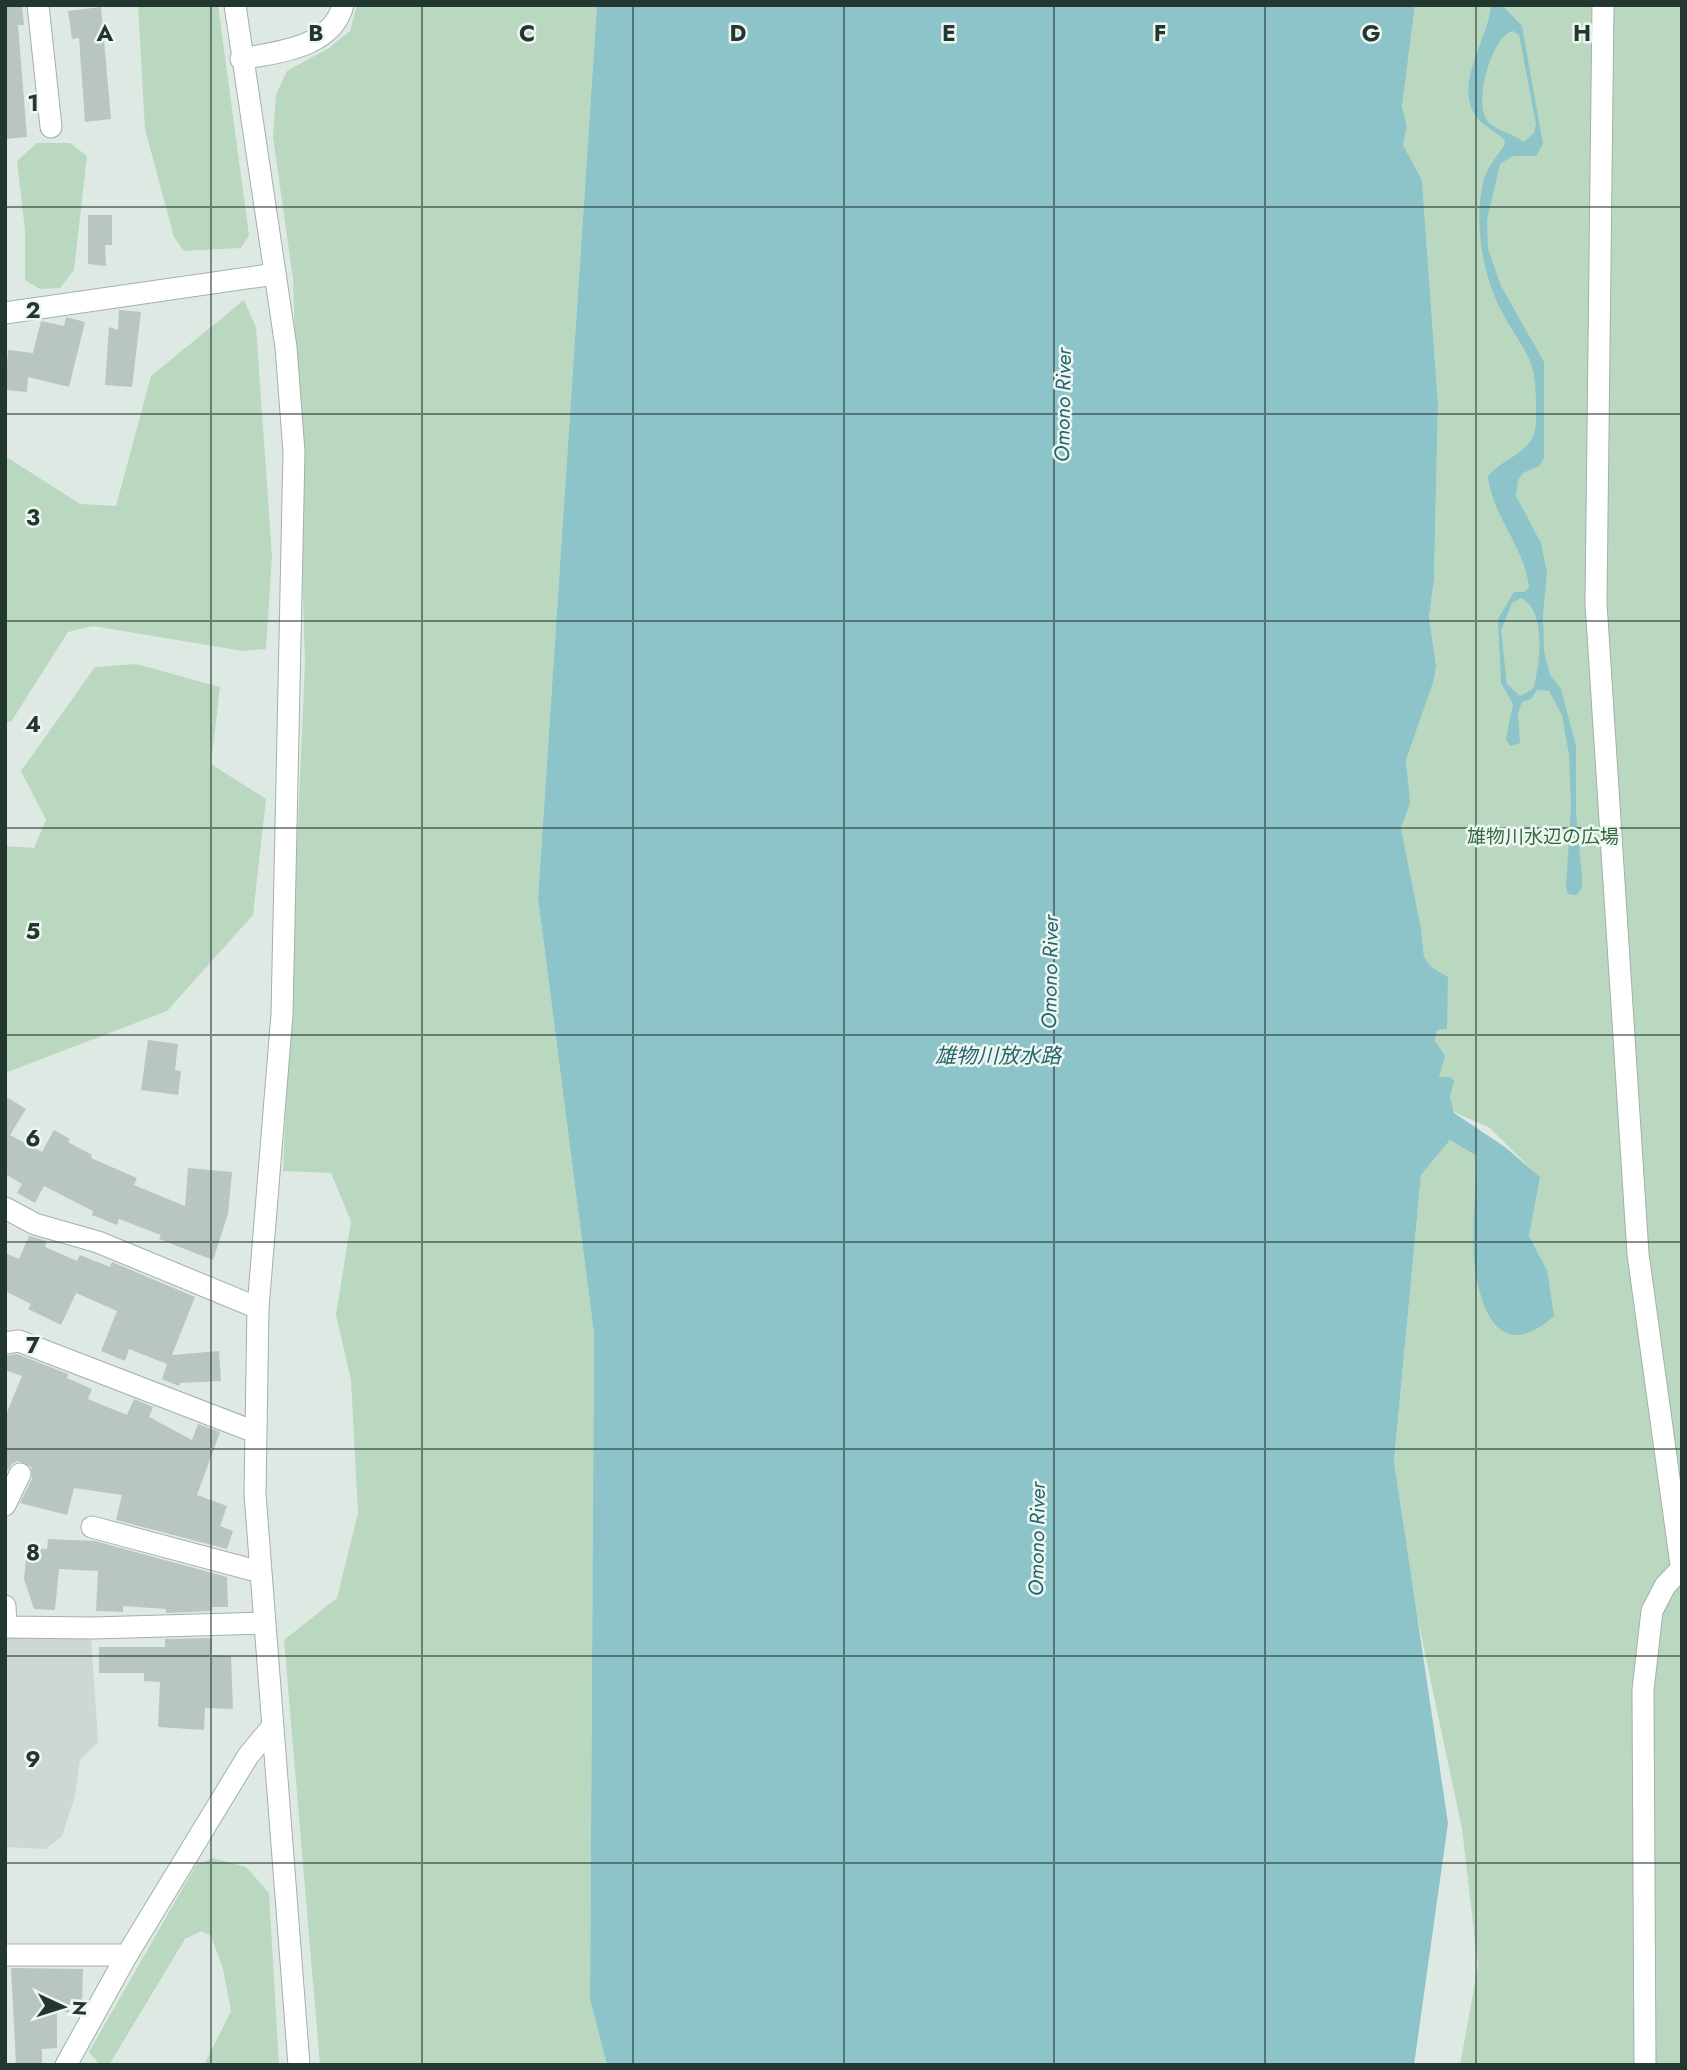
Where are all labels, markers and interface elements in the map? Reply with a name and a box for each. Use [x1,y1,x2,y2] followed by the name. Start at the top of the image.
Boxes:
[96,16,114,50] text: A
[308,16,324,50] text: B
[519,16,535,50] text: C
[730,16,747,50] text: D
[942,16,956,50] text: E
[1154,16,1166,50] text: F
[1362,16,1380,50] text: G
[1573,16,1591,50] text: H
[27,86,39,120] text: 1
[25,293,41,327] text: 2
[1047,347,1079,462] water label: Omono River
[26,500,40,534] text: 3
[25,707,41,741] text: 4
[1467,823,1619,850] park label: 雄物川水辺の広場
[26,914,40,948] text: 5
[1034,914,1066,1029] water label: Omono River
[935,1041,1063,1071] water label: 雄物川放水路
[25,1121,41,1155] text: 6
[26,1328,40,1362] text: 7
[1021,1481,1053,1596] water label: Omono River
[26,1535,40,1569] text: 8
[25,1742,41,1776] text: 9
[28,1972,98,2042] north arrow
[65,2000,93,2017] text: N

